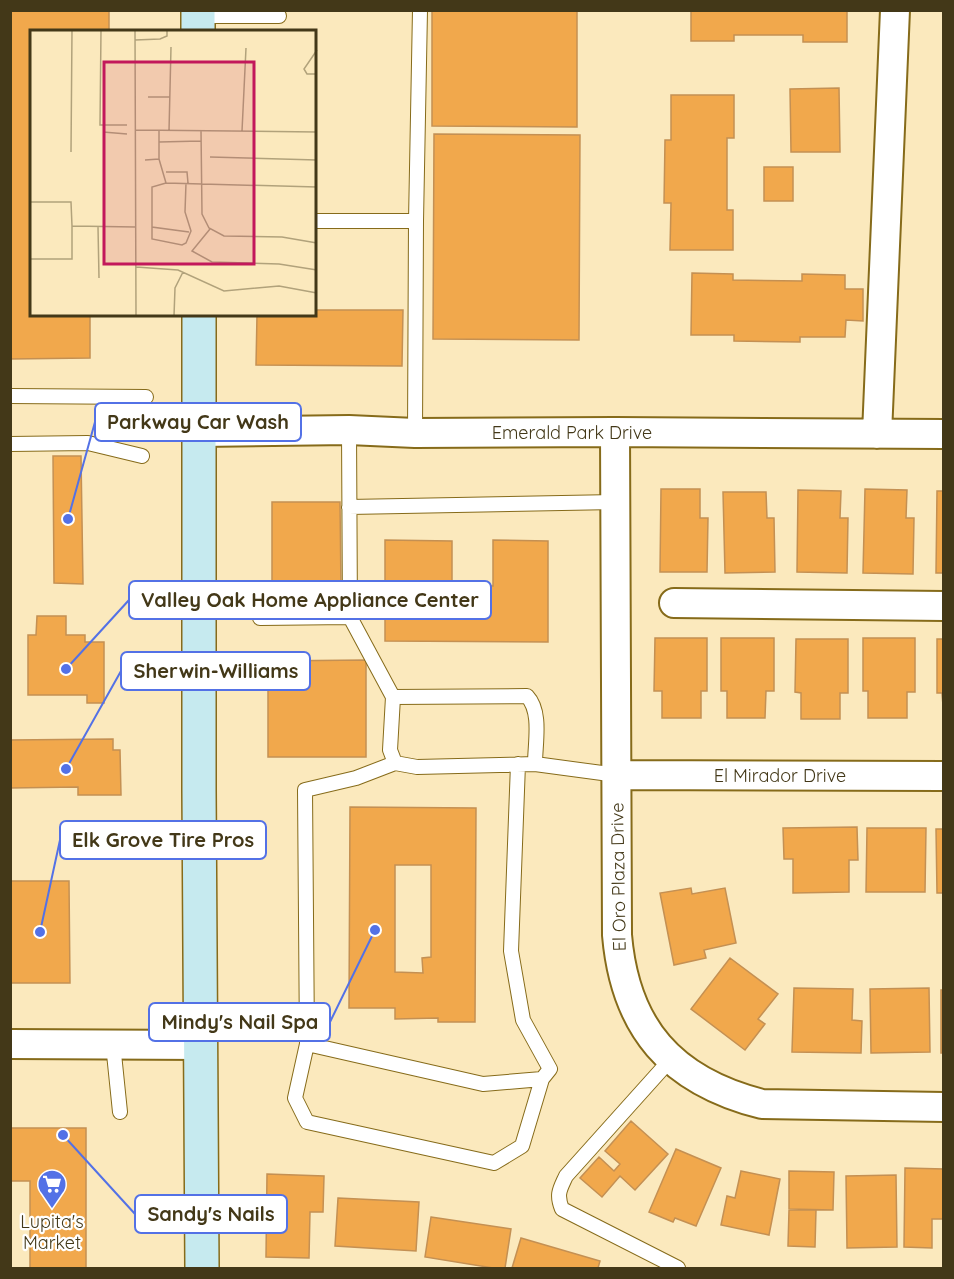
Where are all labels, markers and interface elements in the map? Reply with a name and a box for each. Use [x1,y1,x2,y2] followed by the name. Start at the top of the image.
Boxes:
[30,30,316,316] inset map
[95,403,301,441] callout: Parkway Car Wash
[107,409,289,434] text: Parkway Car Wash
[492,421,652,444] street label: Emerald Park Drive
[129,581,491,619] callout: Valley Oak Home Appliance Center
[141,587,479,612] text: Valley Oak Home Appliance Center
[121,652,310,690] callout: Sherwin-Williams
[134,658,298,683] text: Sherwin-Williams
[714,764,846,787] street label: El Mirador Drive
[605,802,631,952] street label: El Oro Plaza Drive
[60,821,266,859] callout: Elk Grove Tire Pros
[72,827,254,852] text: Elk Grove Tire Pros
[149,1003,330,1041] callout: Mindy's Nail Spa
[162,1009,318,1034] text: Mindy's Nail Spa
[36,1168,68,1210] supermarket icon: Lupita's Market
[135,1195,287,1233] callout: Sandy's Nails
[147,1201,275,1226] text: Sandy's Nails
[20,1210,84,1254] place label: Lupita's Market

